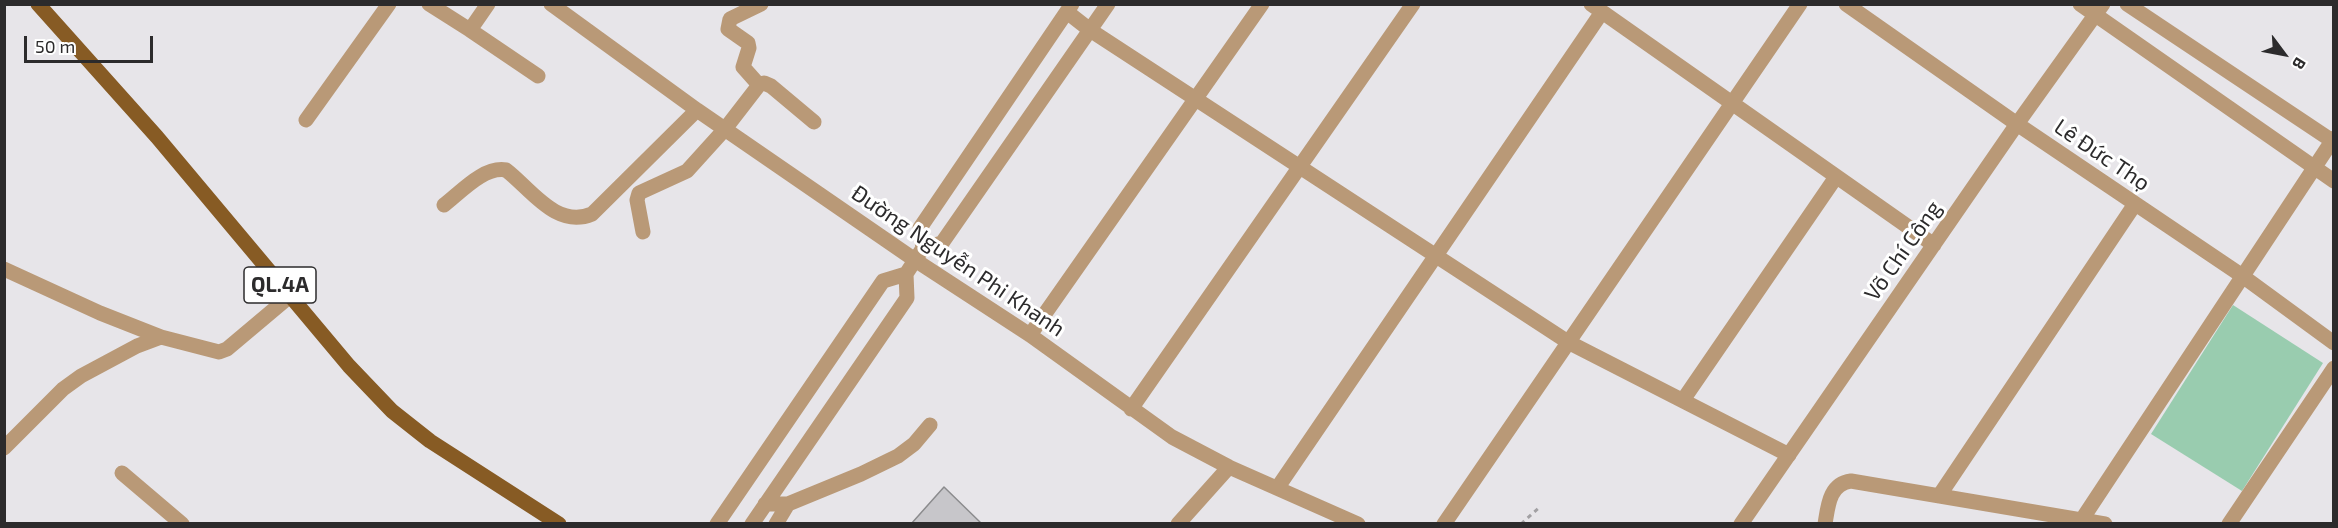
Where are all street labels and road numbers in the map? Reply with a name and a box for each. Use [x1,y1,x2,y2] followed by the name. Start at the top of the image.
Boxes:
[2049,113,2155,197] street label: Lê Đức Thọ
[846,180,1070,342] street label: Đường Nguyễn Phi Khanh
[1859,196,1947,306] street label: Võ Chí Công
[244,267,316,303] road number: QL.4A

